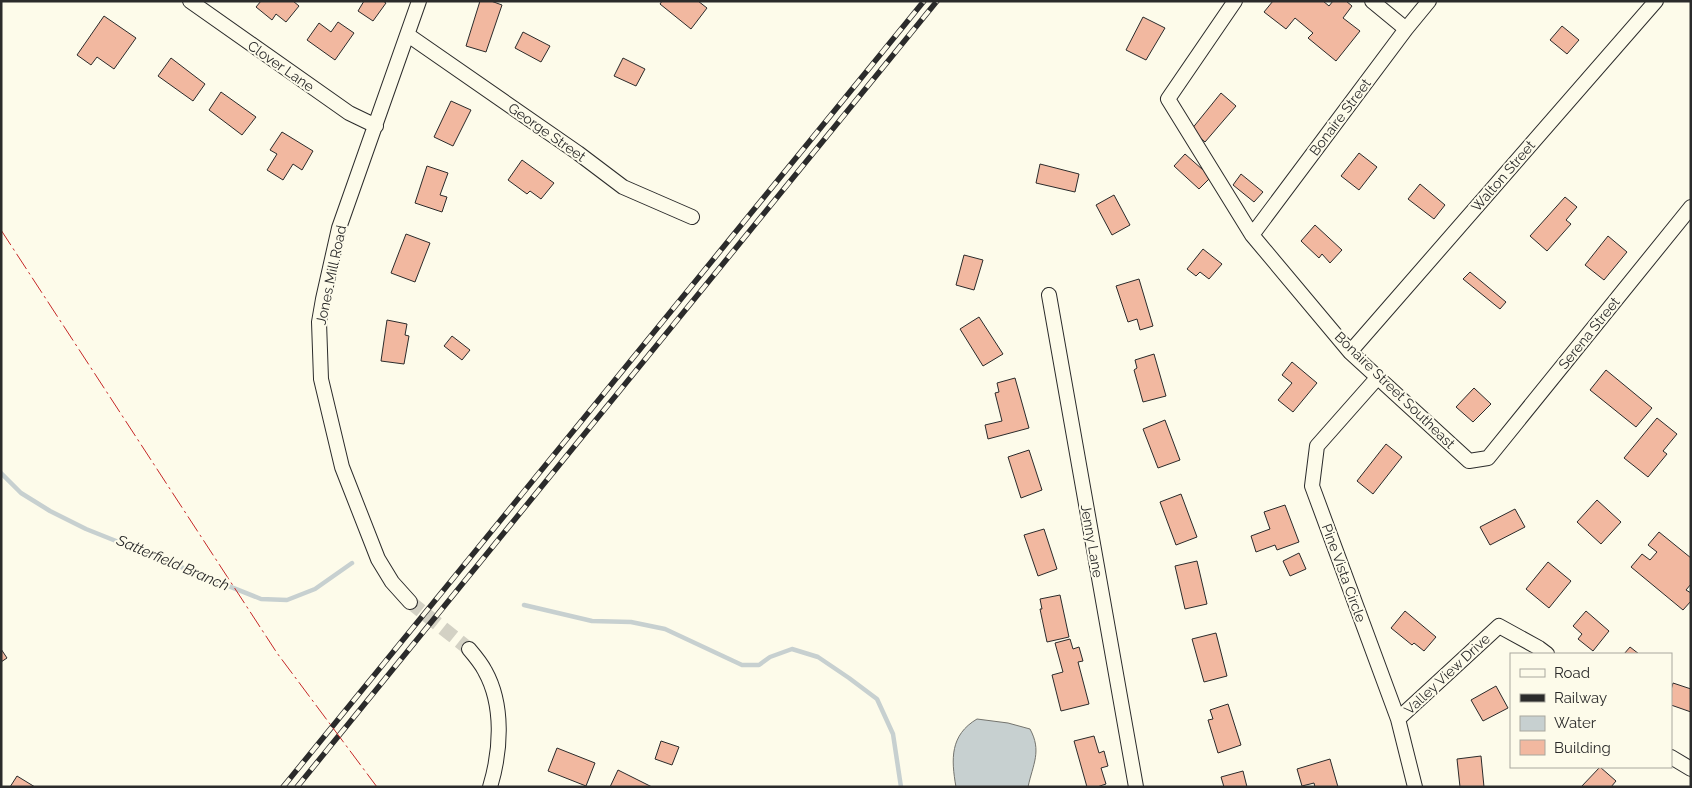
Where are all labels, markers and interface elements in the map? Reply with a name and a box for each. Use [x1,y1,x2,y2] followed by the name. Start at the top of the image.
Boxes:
[245,37,317,95] street label: Clover Lane
[1306,75,1374,158] street label: Bonaire Street
[505,99,589,165] street label: George Street
[1468,137,1538,215] street label: Walton Street
[313,224,349,326] street label: Jones Mill Road
[1555,294,1623,372] street label: Serena Street
[1332,328,1459,452] street label: Bonaire Street Southeast
[1078,503,1106,579] street label: Jenny Lane
[1319,522,1369,624] street label: Pine Vista Circle
[113,531,232,595] water label: Satterfield Branch
[1401,630,1493,718] street label: Valley View Drive
[1510,653,1672,768] legend
[1554,664,1590,682] text: Road
[1554,689,1607,707] text: Railway
[1554,714,1597,732] text: Water
[1554,739,1611,757] text: Building

